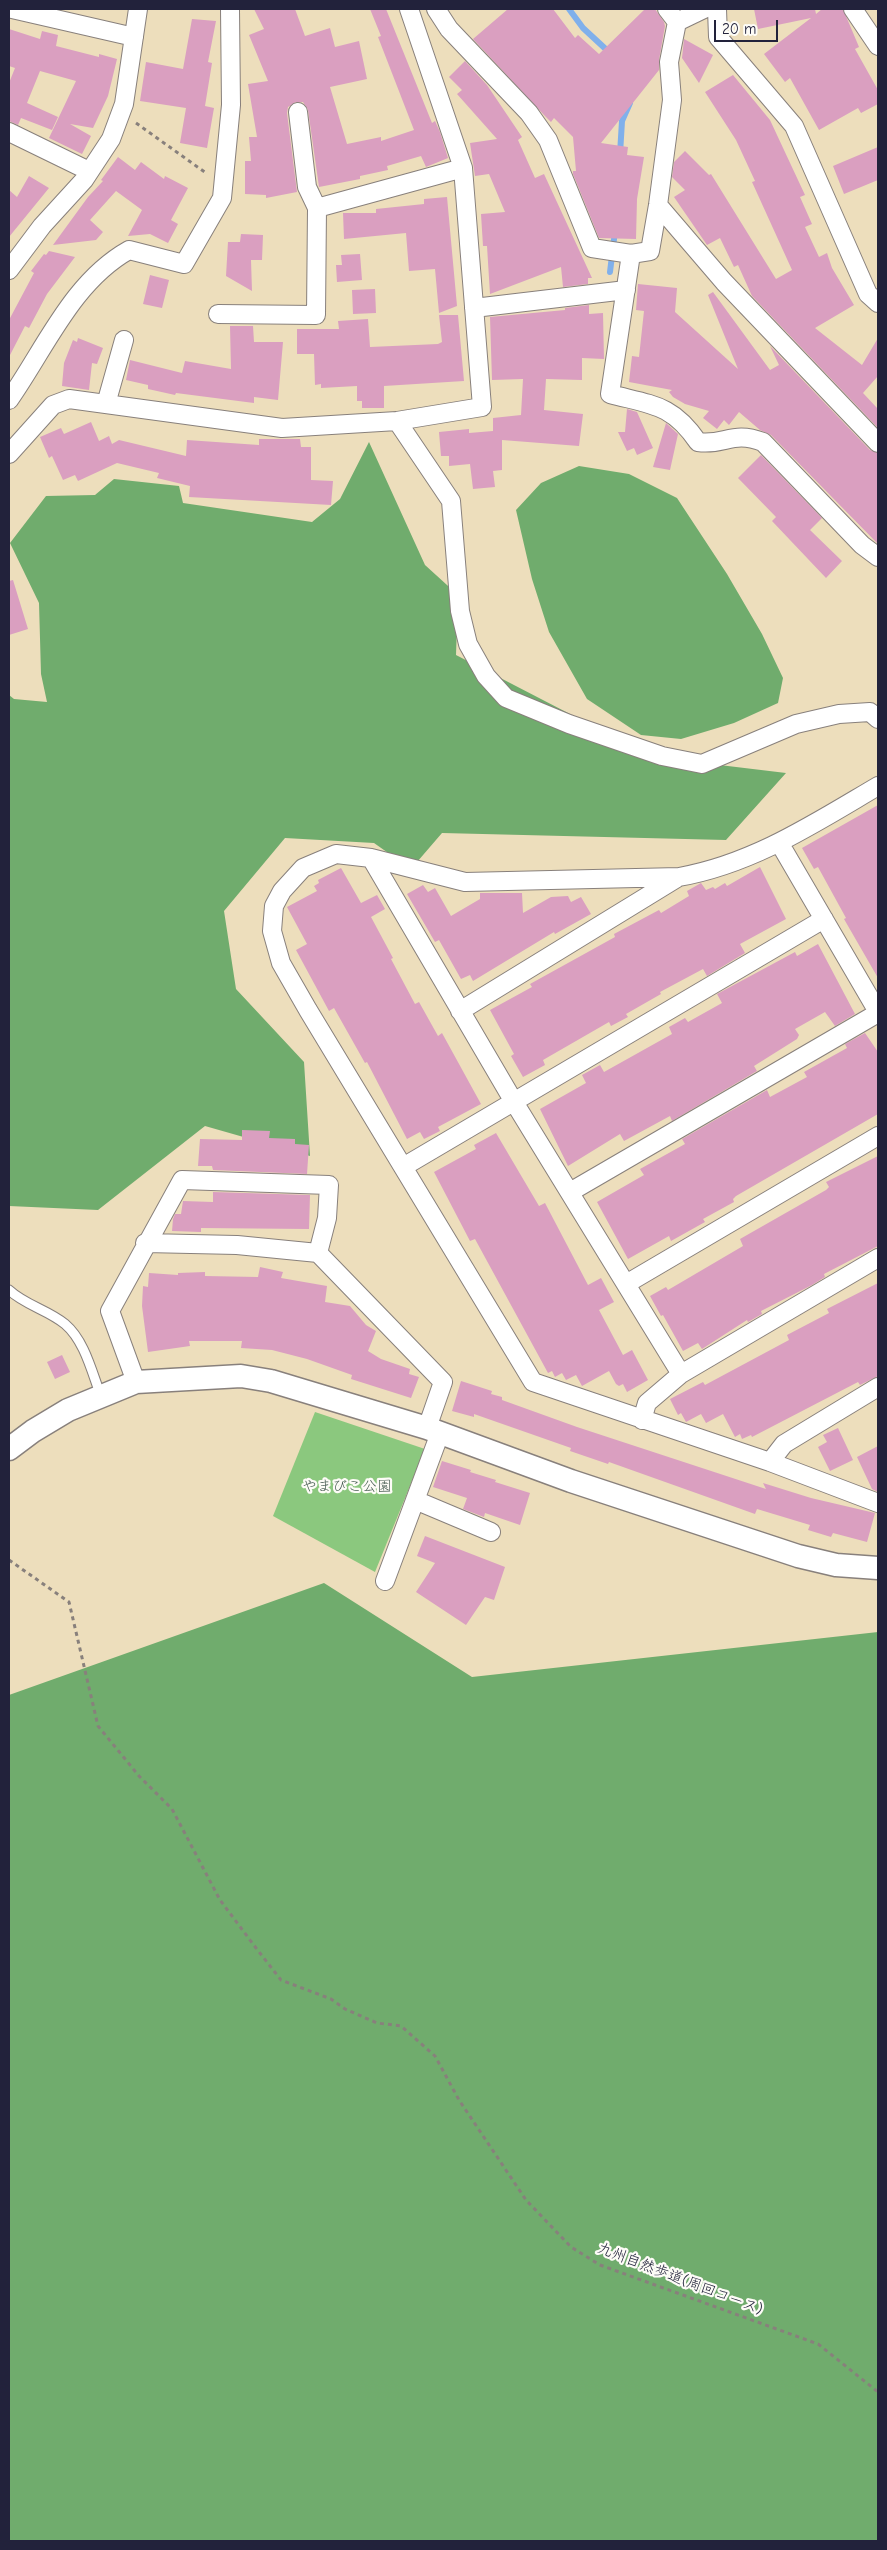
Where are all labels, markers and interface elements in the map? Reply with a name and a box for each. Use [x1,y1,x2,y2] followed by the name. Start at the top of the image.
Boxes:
[717,10,781,42] scale bar
[722,20,756,38] text: 20 m
[302,1478,392,1496] park label: やまびこ公園
[595,2239,765,2319] street label: 九州自然歩道(周回コース)

